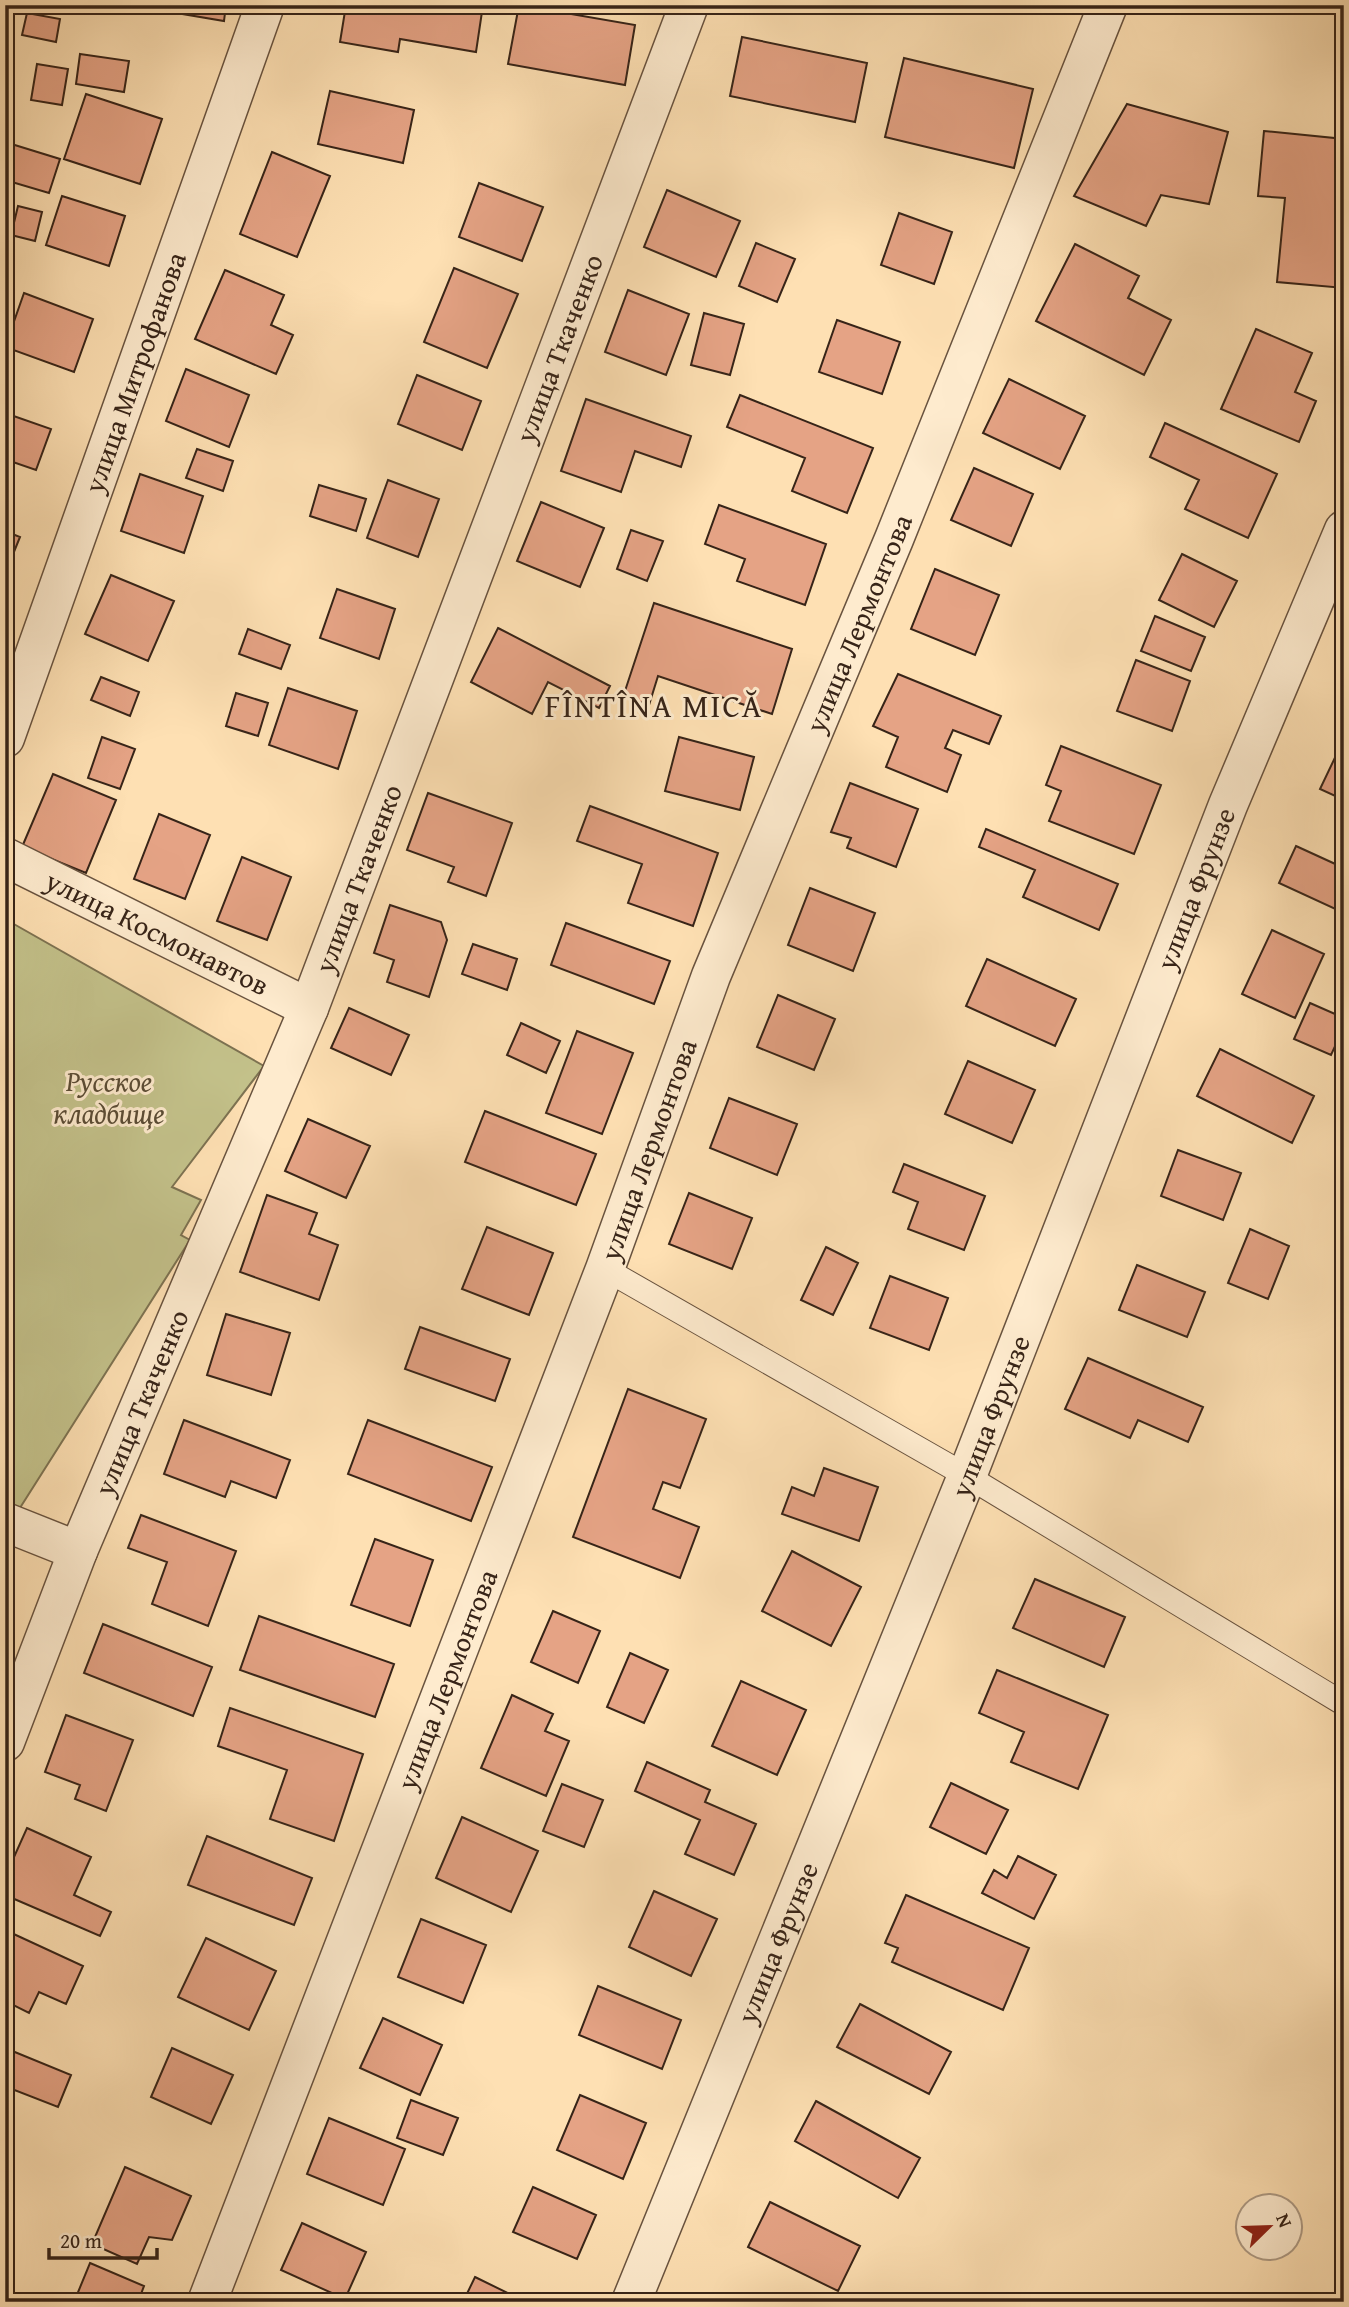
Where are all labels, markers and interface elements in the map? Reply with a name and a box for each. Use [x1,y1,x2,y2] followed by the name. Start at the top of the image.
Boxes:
[72,245,196,499] street label: улица Митрофанова
[504,248,613,449] street label: улица Ткаченко
[794,507,922,740] street label: улица Лермонтова
[545,682,763,729] district label: FÎNTÎNA MICĂ
[303,778,412,980] street label: улица Ткаченко
[1145,801,1245,976] street label: улица Фрунзе
[38,859,276,1005] street label: улица Космонавтов
[588,1032,707,1267] street label: улица Лермонтова
[53,1060,165,1133] park label: Русское кладбище
[83,1303,199,1503] street label: улица Ткаченко
[939,1329,1040,1504] street label: улица Фрунзе
[385,1563,508,1797] street label: улица Лермонтова
[725,1856,828,2030] street label: улица Фрунзе
[1234,2192,1304,2262] north arrow
[1269,2209,1300,2232] text: N
[49,2216,158,2260] scale bar
[60,2225,102,2256] text: 20 m

